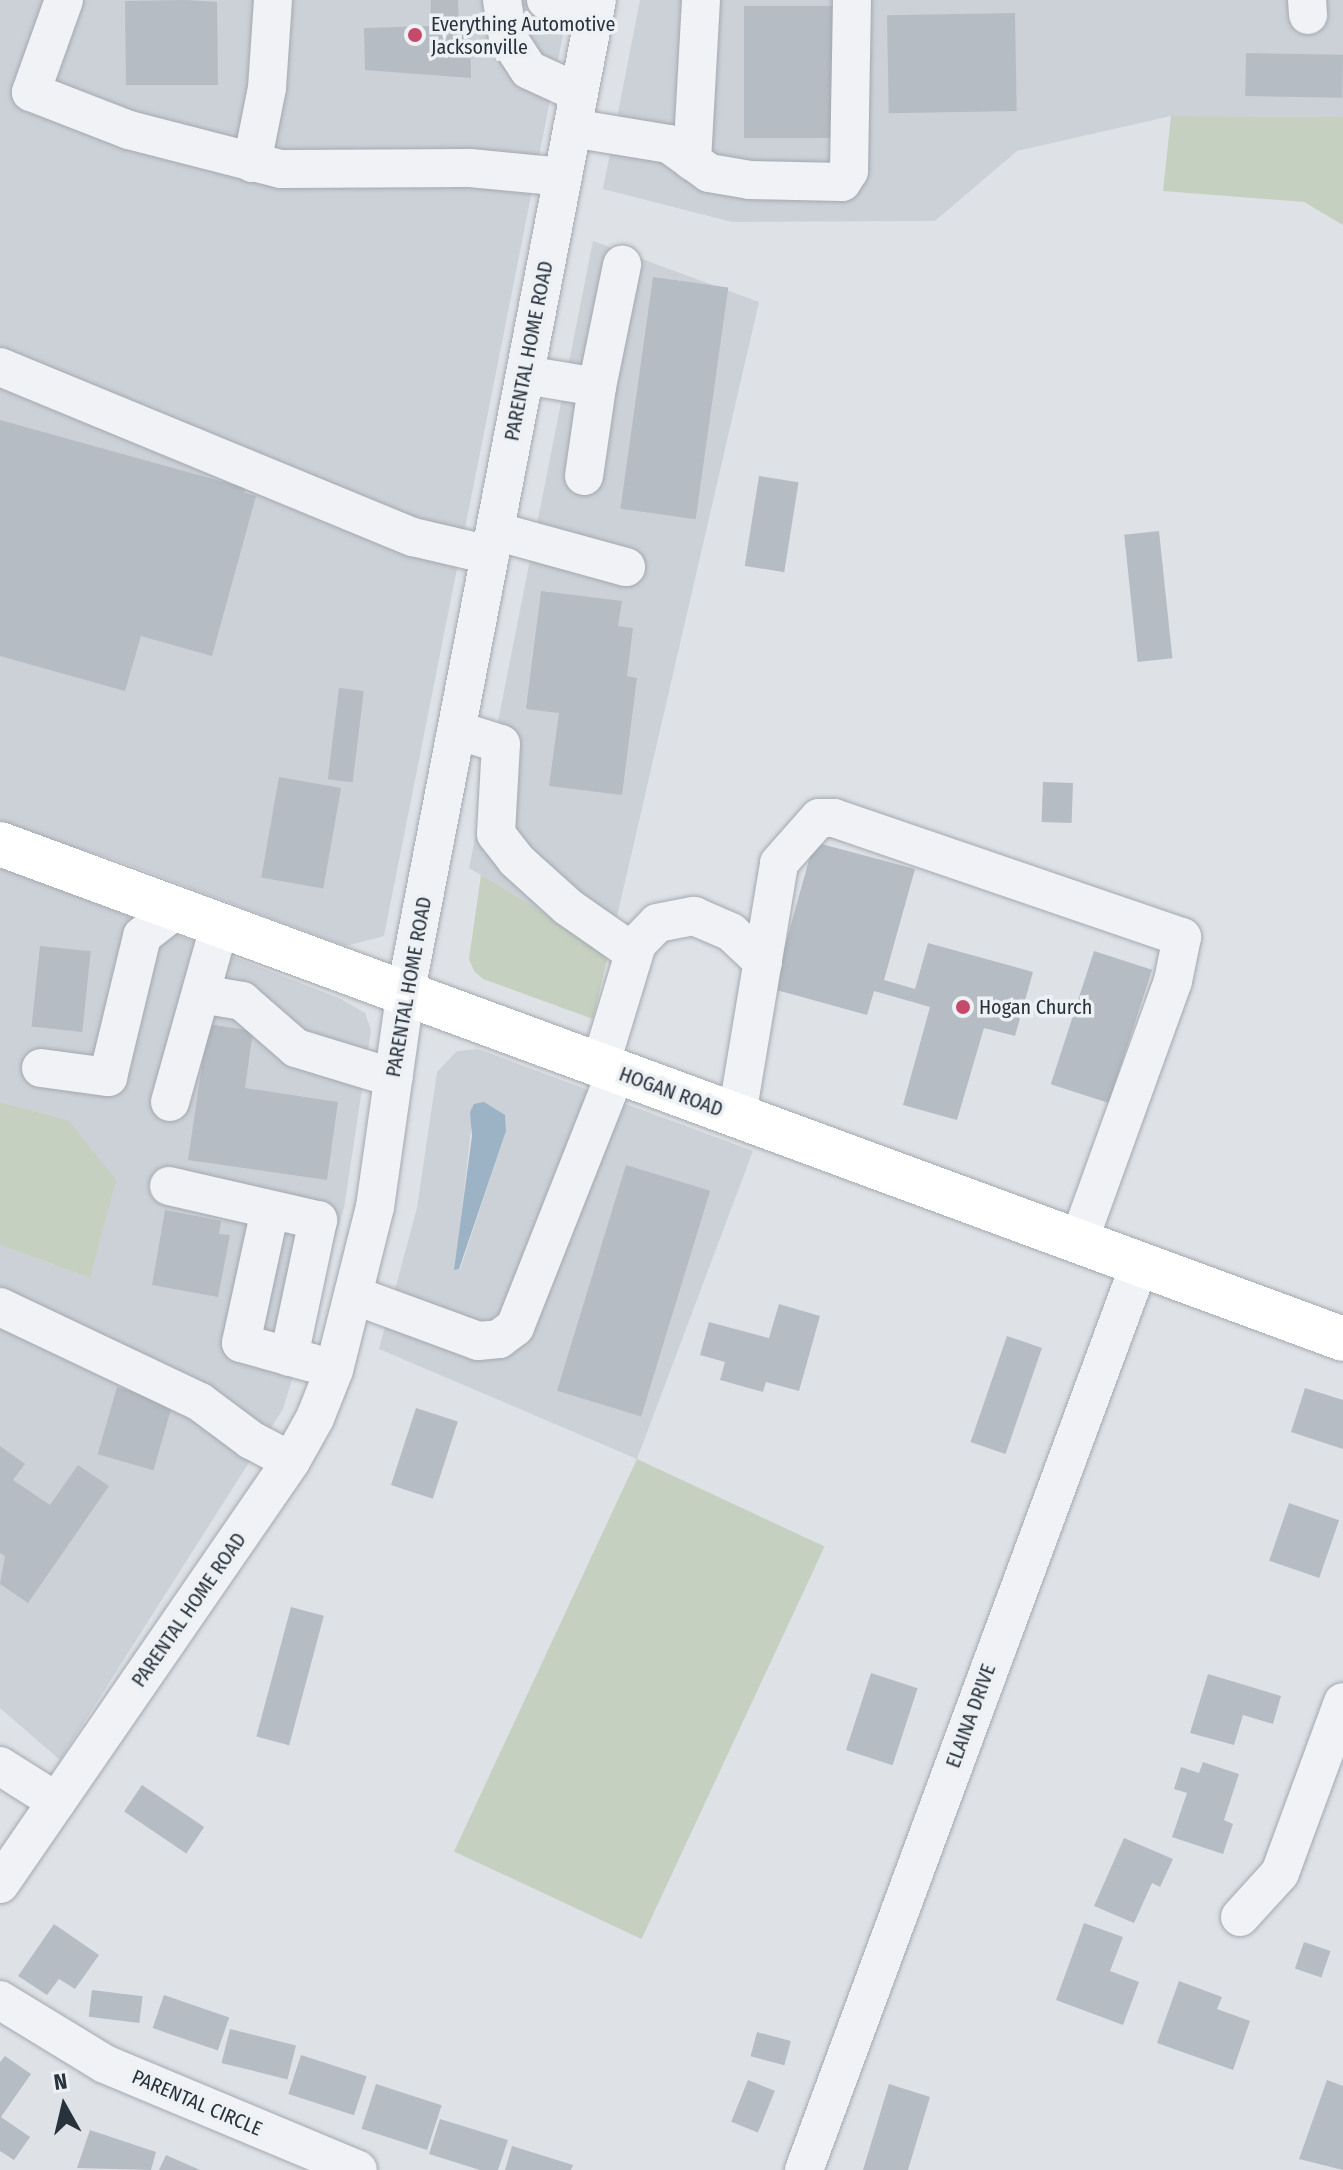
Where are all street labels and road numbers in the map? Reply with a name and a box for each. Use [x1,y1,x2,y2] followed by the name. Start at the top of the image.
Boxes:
[500,259,558,443] street label: PARENTAL HOME ROAD
[381,895,437,1079] street label: PARENTAL HOME ROAD
[616,1062,726,1122] street label: HOGAN ROAD
[127,1528,251,1692] street label: PARENTAL HOME ROAD
[941,1661,1001,1771] street label: ELAINA DRIVE
[128,2065,266,2141] street label: PARENTAL CIRCLE

